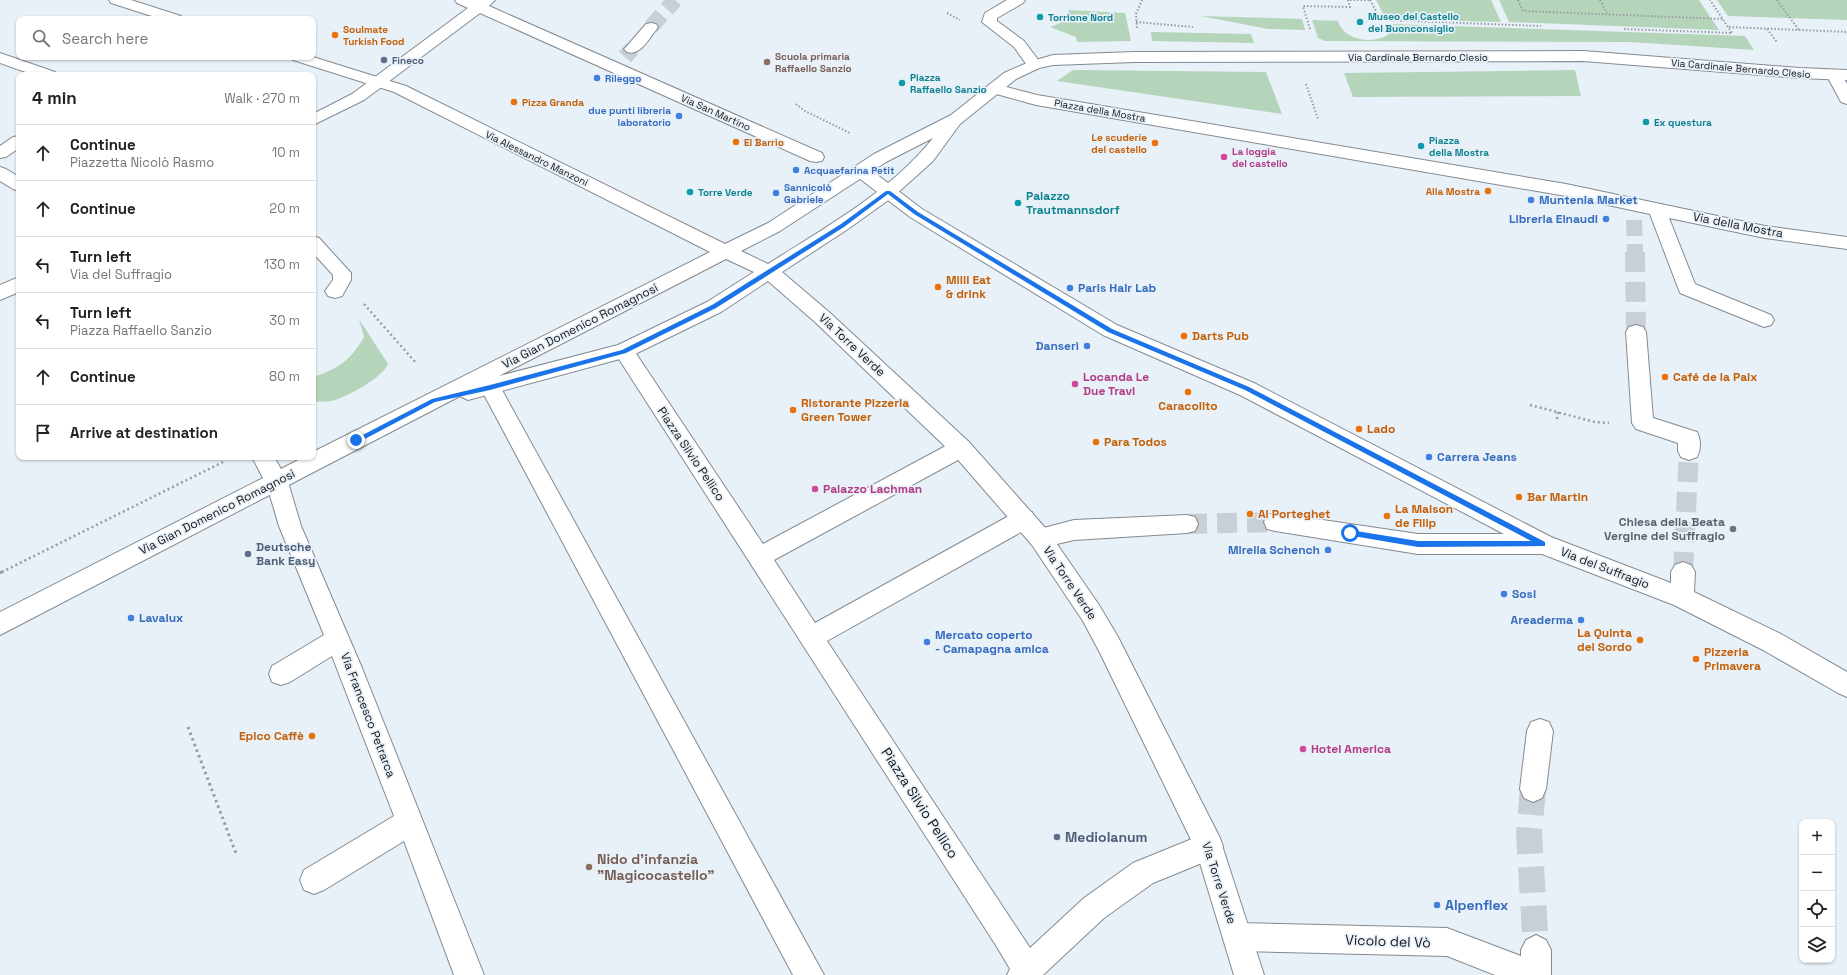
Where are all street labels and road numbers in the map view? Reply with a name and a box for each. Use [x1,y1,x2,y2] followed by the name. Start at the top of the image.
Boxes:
[1348,51,1488,64] street label: Via Cardinale Bernardo Clesio
[1671,56,1811,81] street label: Via Cardinale Bernardo Clesio
[679,91,753,134] street label: Via San Martino
[1053,96,1147,125] street label: Piazza della Mostra
[483,128,590,189] street label: Via Alessandro Manzoni
[1691,208,1785,242] street label: Via della Mostra
[499,280,661,372] street label: Via Gian Domenico Romagnosi
[815,310,889,380] street label: Via Torre Verde
[654,404,728,504] street label: Piazza Silvio Pellico
[136,466,298,558] street label: Via Gian Domenico Romagnosi
[1039,543,1101,623] street label: Via Torre Verde
[1558,544,1652,592] street label: Via del Suffragio
[337,650,399,780] street label: Via Francesco Petrarca
[877,744,963,862] street label: Piazza Silvio Pellico
[1198,840,1240,926] street label: Via Torre Verde
[1345,931,1431,951] street label: Vicolo del Vò

